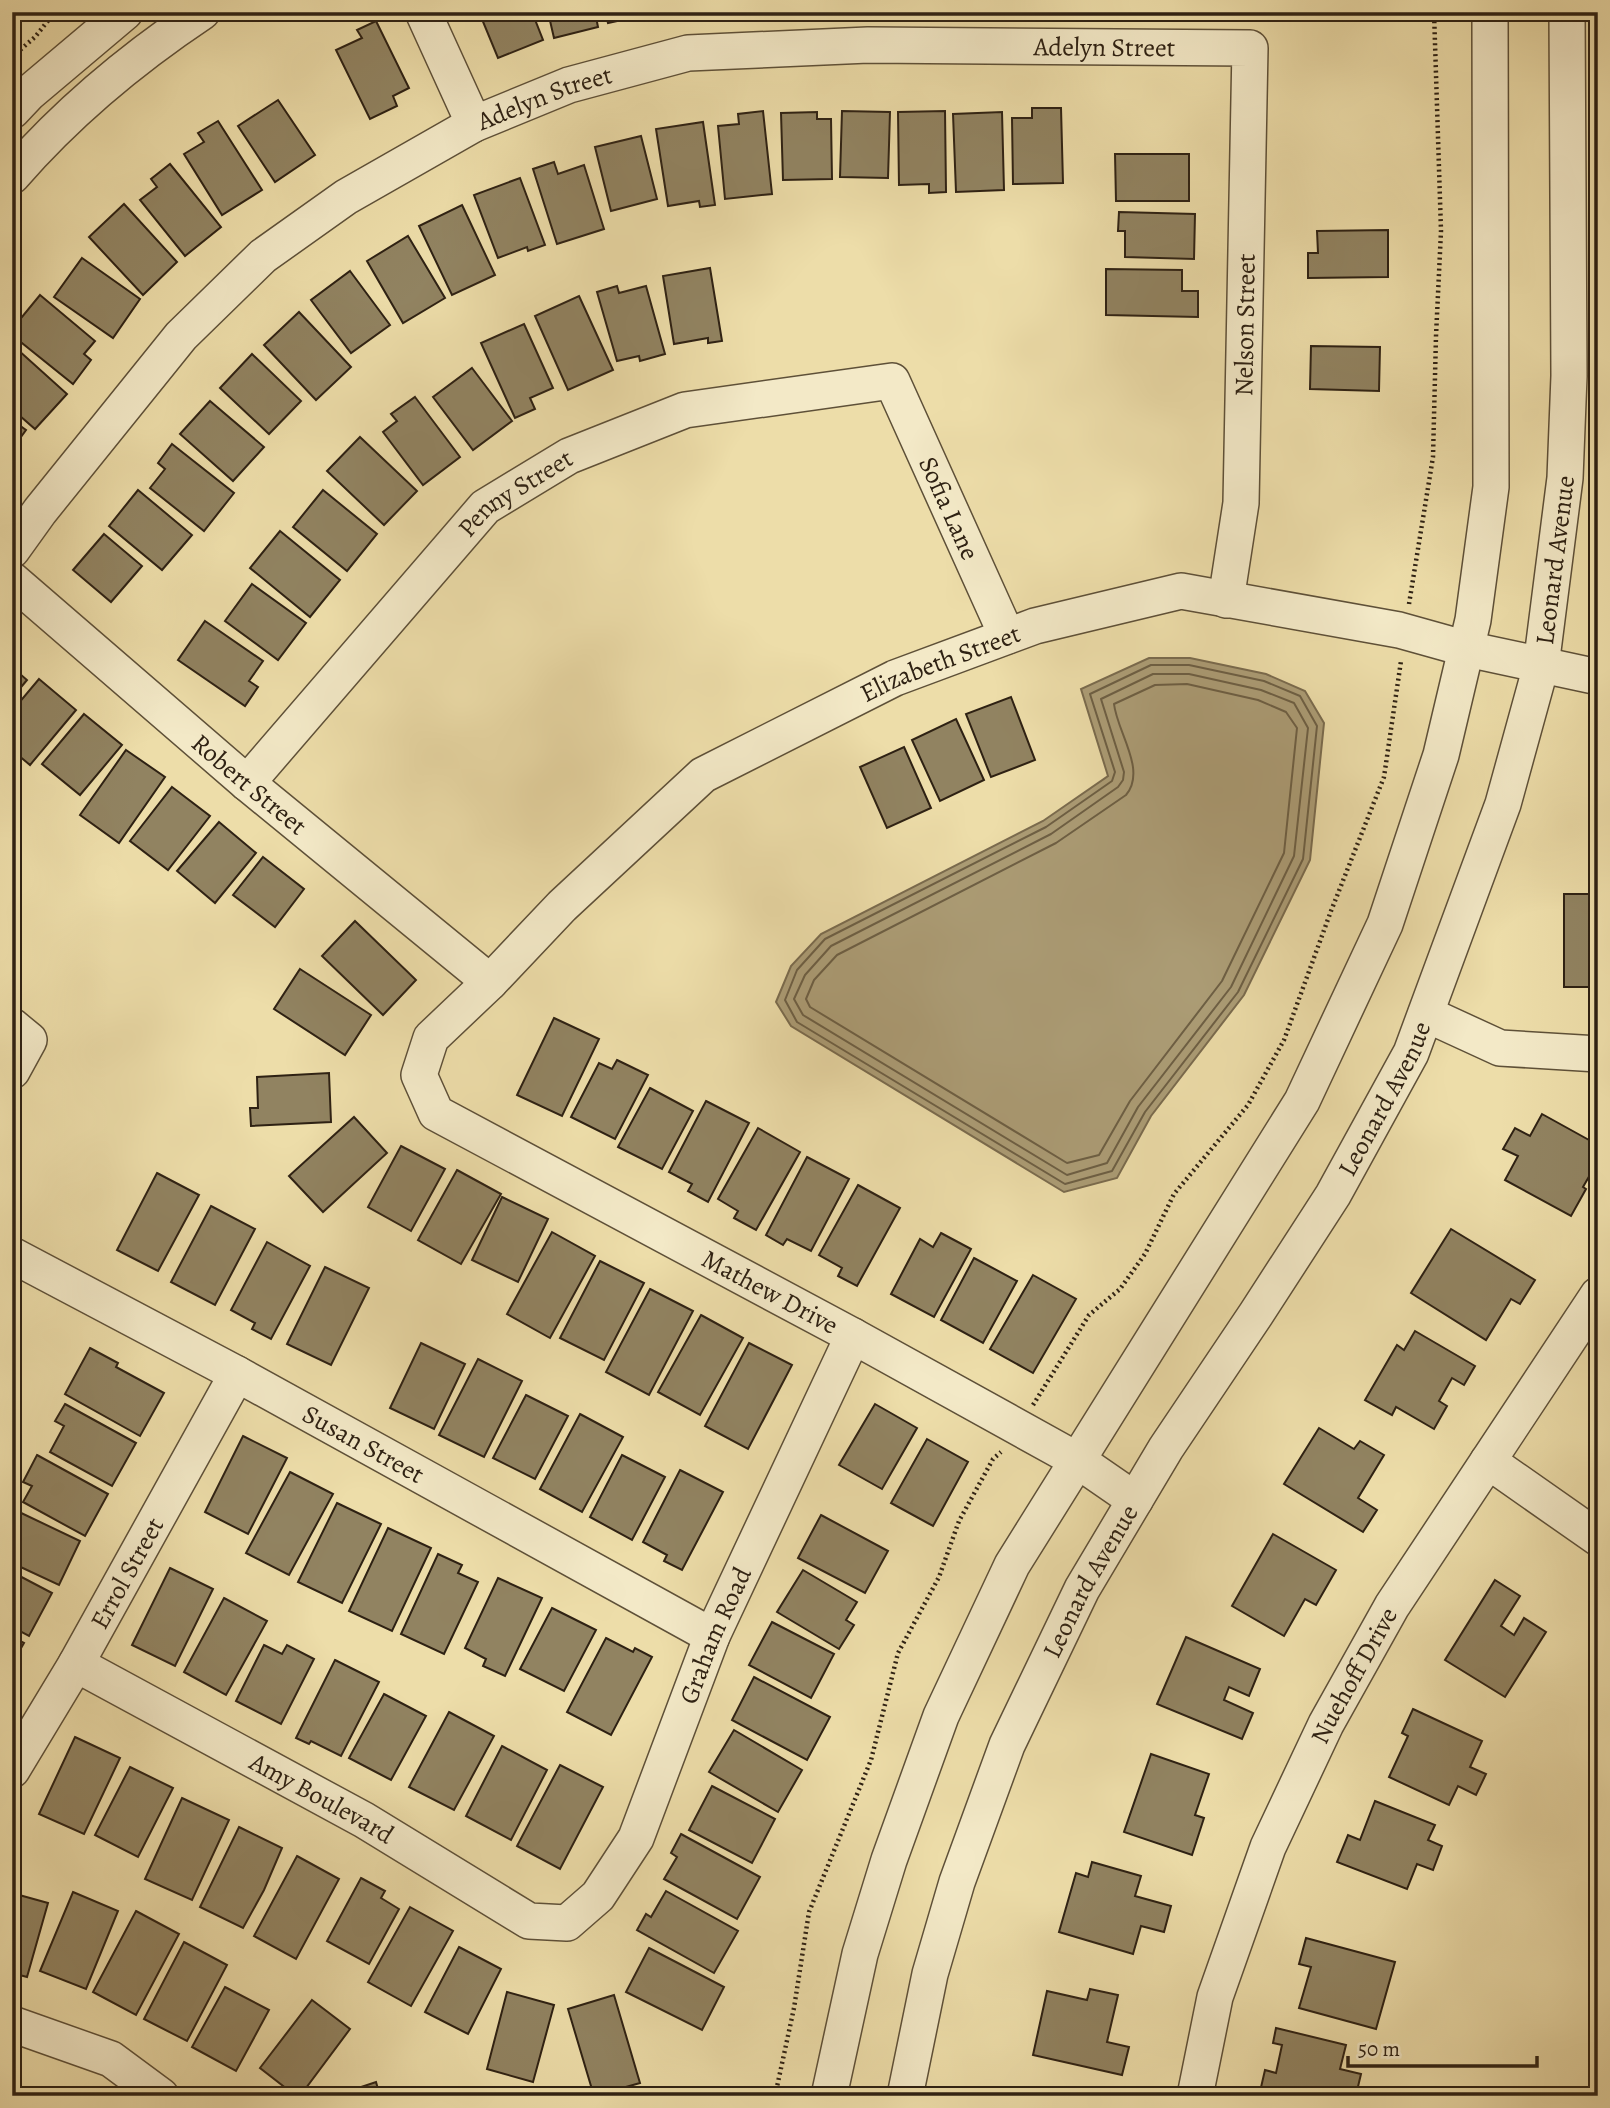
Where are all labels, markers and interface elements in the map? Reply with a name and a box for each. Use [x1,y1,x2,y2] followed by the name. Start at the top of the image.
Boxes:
[1032,29,1176,65] street label: Adelyn Street
[471,57,616,139] street label: Adelyn Street
[1226,253,1264,397] street label: Nelson Street
[449,440,579,544] street label: Penny Street
[911,451,988,565] street label: Sofia Lane
[1526,473,1583,647] street label: Leonard Avenue
[854,615,1026,710] street label: Elizabeth Street
[184,725,315,843] street label: Robert Street
[1329,1016,1439,1182] street label: Leonard Avenue
[696,1241,844,1343] street label: Mathew Drive
[296,1396,431,1492] street label: Susan Street
[1034,1498,1146,1664] street label: Leonard Avenue
[81,1510,172,1635] street label: Errol Street
[671,1561,760,1709] street label: Graham Road
[1302,1601,1405,1749] street label: Nuehoff Drive
[243,1743,401,1852] street label: Amy Boulevard
[1348,2024,1536,2068] scale bar
[1358,2035,1400,2063] text: 50 m

